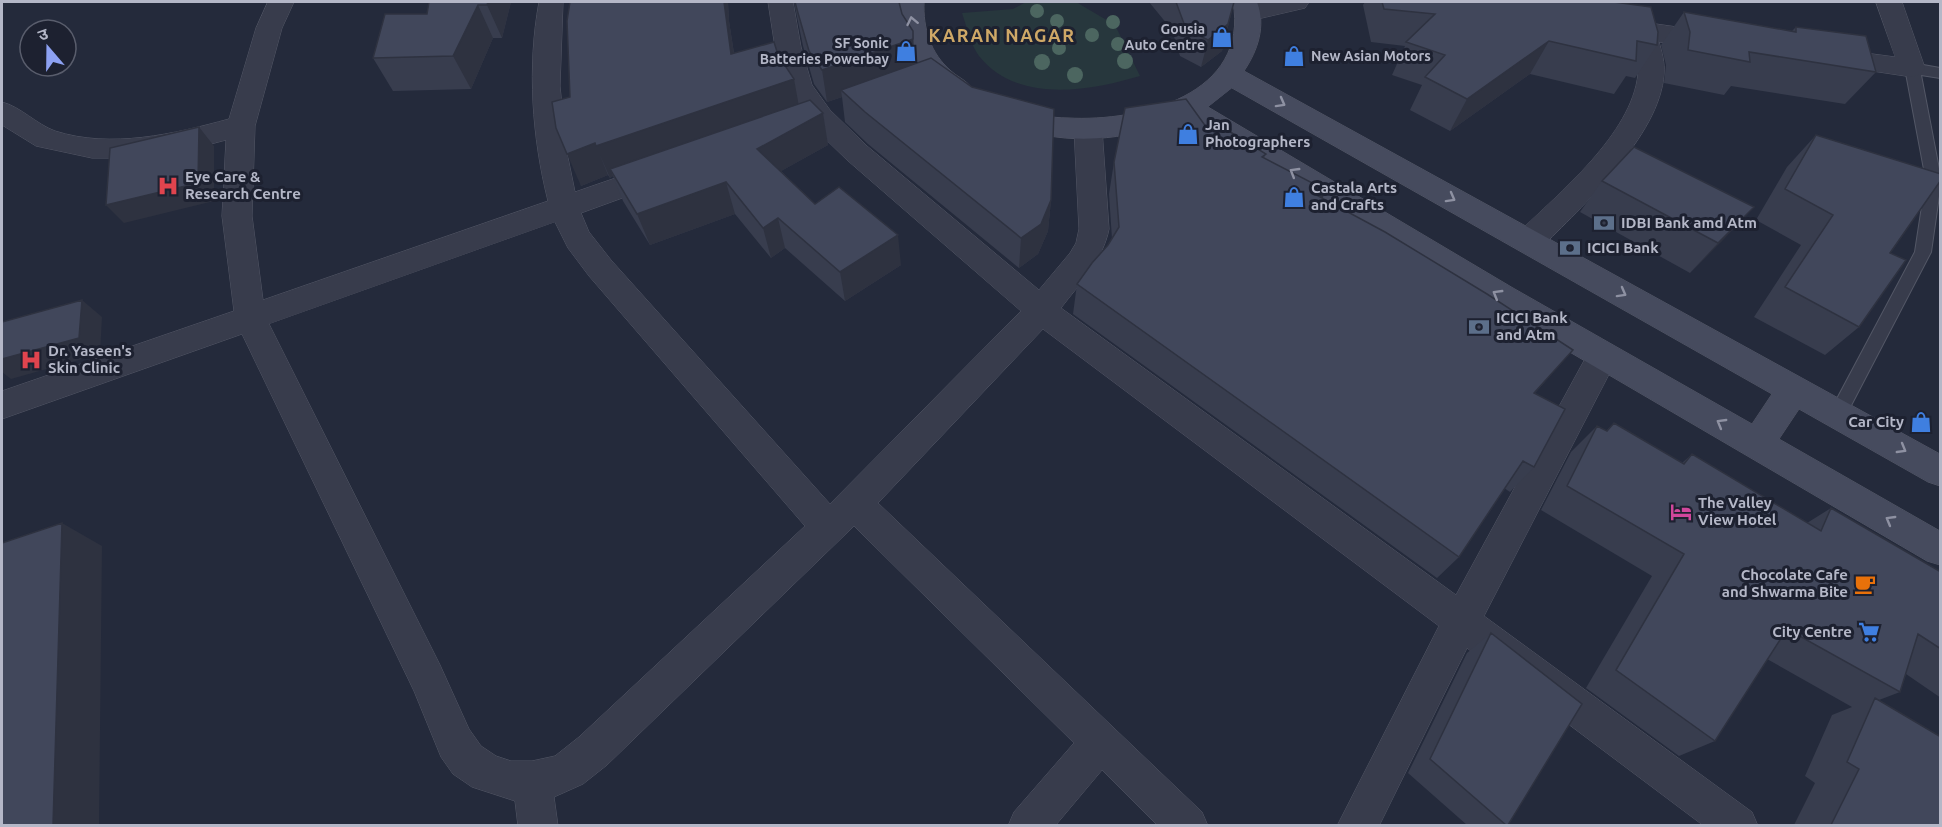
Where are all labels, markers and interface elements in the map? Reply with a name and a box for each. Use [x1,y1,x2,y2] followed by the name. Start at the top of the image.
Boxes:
[906,17,919,27] one-way arrow
[18,18,78,78] north arrow
[1125,21,1205,53] place label: Gousia Auto Centre
[35,24,51,44] text: उ
[929,25,1075,45] district label: KARAN NAGAR
[1210,25,1234,49] shop icon: Gousia Auto Centre
[760,35,890,67] place label: SF Sonic Batteries Powerbay
[894,39,918,63] shop icon: SF Sonic Batteries Powerbay
[1282,44,1306,68] shop icon: New Asian Motors
[1311,48,1431,64] place label: New Asian Motors
[1275,96,1285,107] one-way arrow
[1205,116,1310,150] place label: Jan Photographers
[1176,122,1200,146] shop icon: Jan Photographers
[1290,167,1300,179] one-way arrow
[185,168,301,202] place label: Eye Care & Research Centre
[156,174,180,198] hospital icon: Eye Care & Research Centre
[1311,179,1397,213] place label: Castala Arts and Crafts
[1282,185,1306,209] shop icon: Castala Arts and Crafts
[1445,191,1455,202] one-way arrow
[1592,211,1616,235] bank icon: IDBI Bank amd Atm
[1621,214,1757,231] place label: IDBI Bank amd Atm
[1558,236,1582,260] bank icon: ICICI Bank
[1587,239,1659,256] place label: ICICI Bank
[1616,286,1626,297] one-way arrow
[1493,289,1503,301] one-way arrow
[1496,309,1568,343] place label: ICICI Bank and Atm
[1467,315,1491,339] bank icon: ICICI Bank and Atm
[48,342,132,376] place label: Dr. Yaseen's Skin Clinic
[19,348,43,372] hospital icon: Dr. Yaseen's Skin Clinic
[1909,410,1933,434] shop icon: Car City
[1848,413,1904,430] place label: Car City
[1716,418,1727,430] one-way arrow
[1896,442,1906,453] one-way arrow
[1698,494,1777,528] place label: The Valley View Hotel
[1669,500,1693,524] hotel icon: The Valley View Hotel
[1886,515,1896,527] one-way arrow
[1722,566,1848,600] place label: Chocolate Cafe and Shwarma Bite
[1853,572,1877,596] cafe icon: Chocolate Cafe and Shwarma Bite
[1857,620,1881,644] supermarket icon: City Centre
[1772,623,1852,640] place label: City Centre

